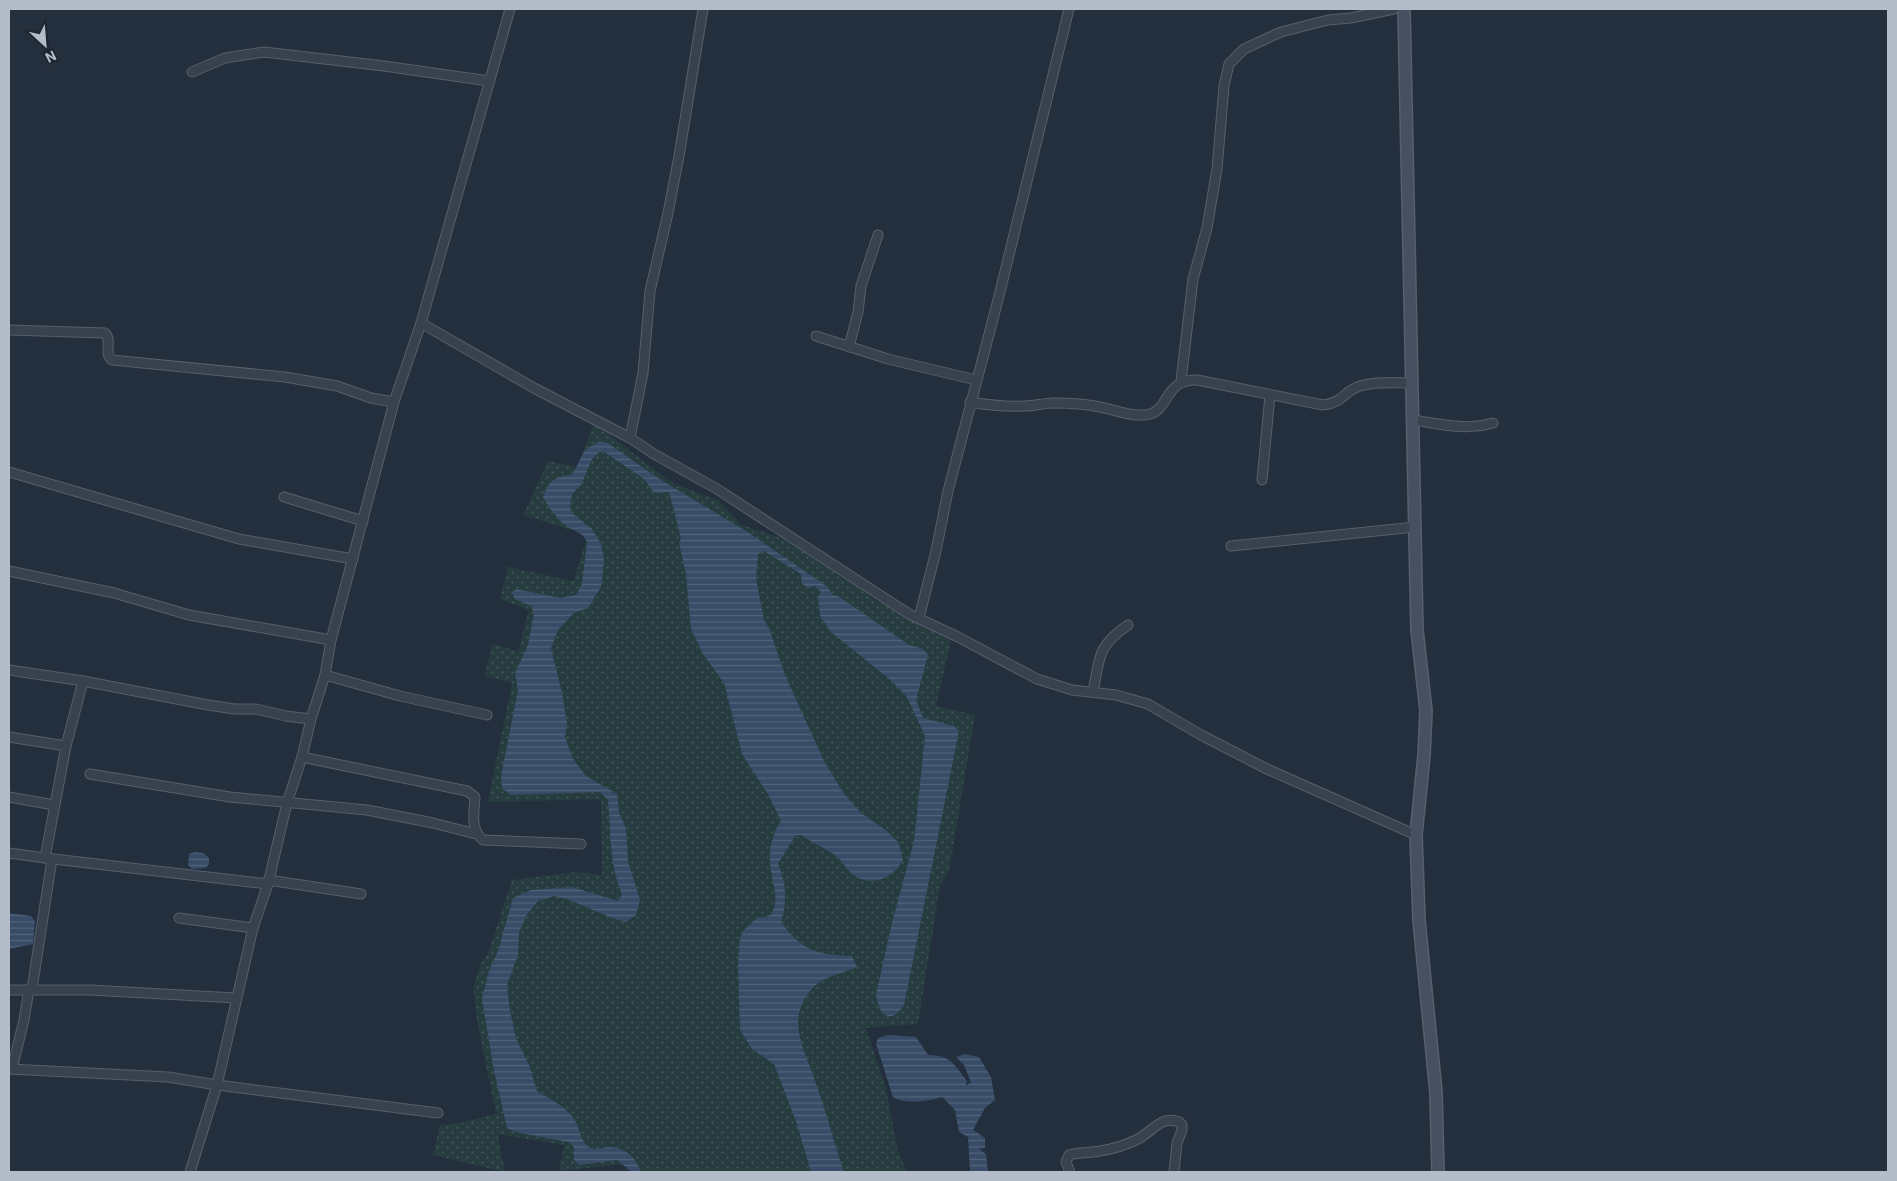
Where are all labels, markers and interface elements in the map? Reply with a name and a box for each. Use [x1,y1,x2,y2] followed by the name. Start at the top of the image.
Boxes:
[20,20,70,70] north arrow
[43,47,59,66] text: N

